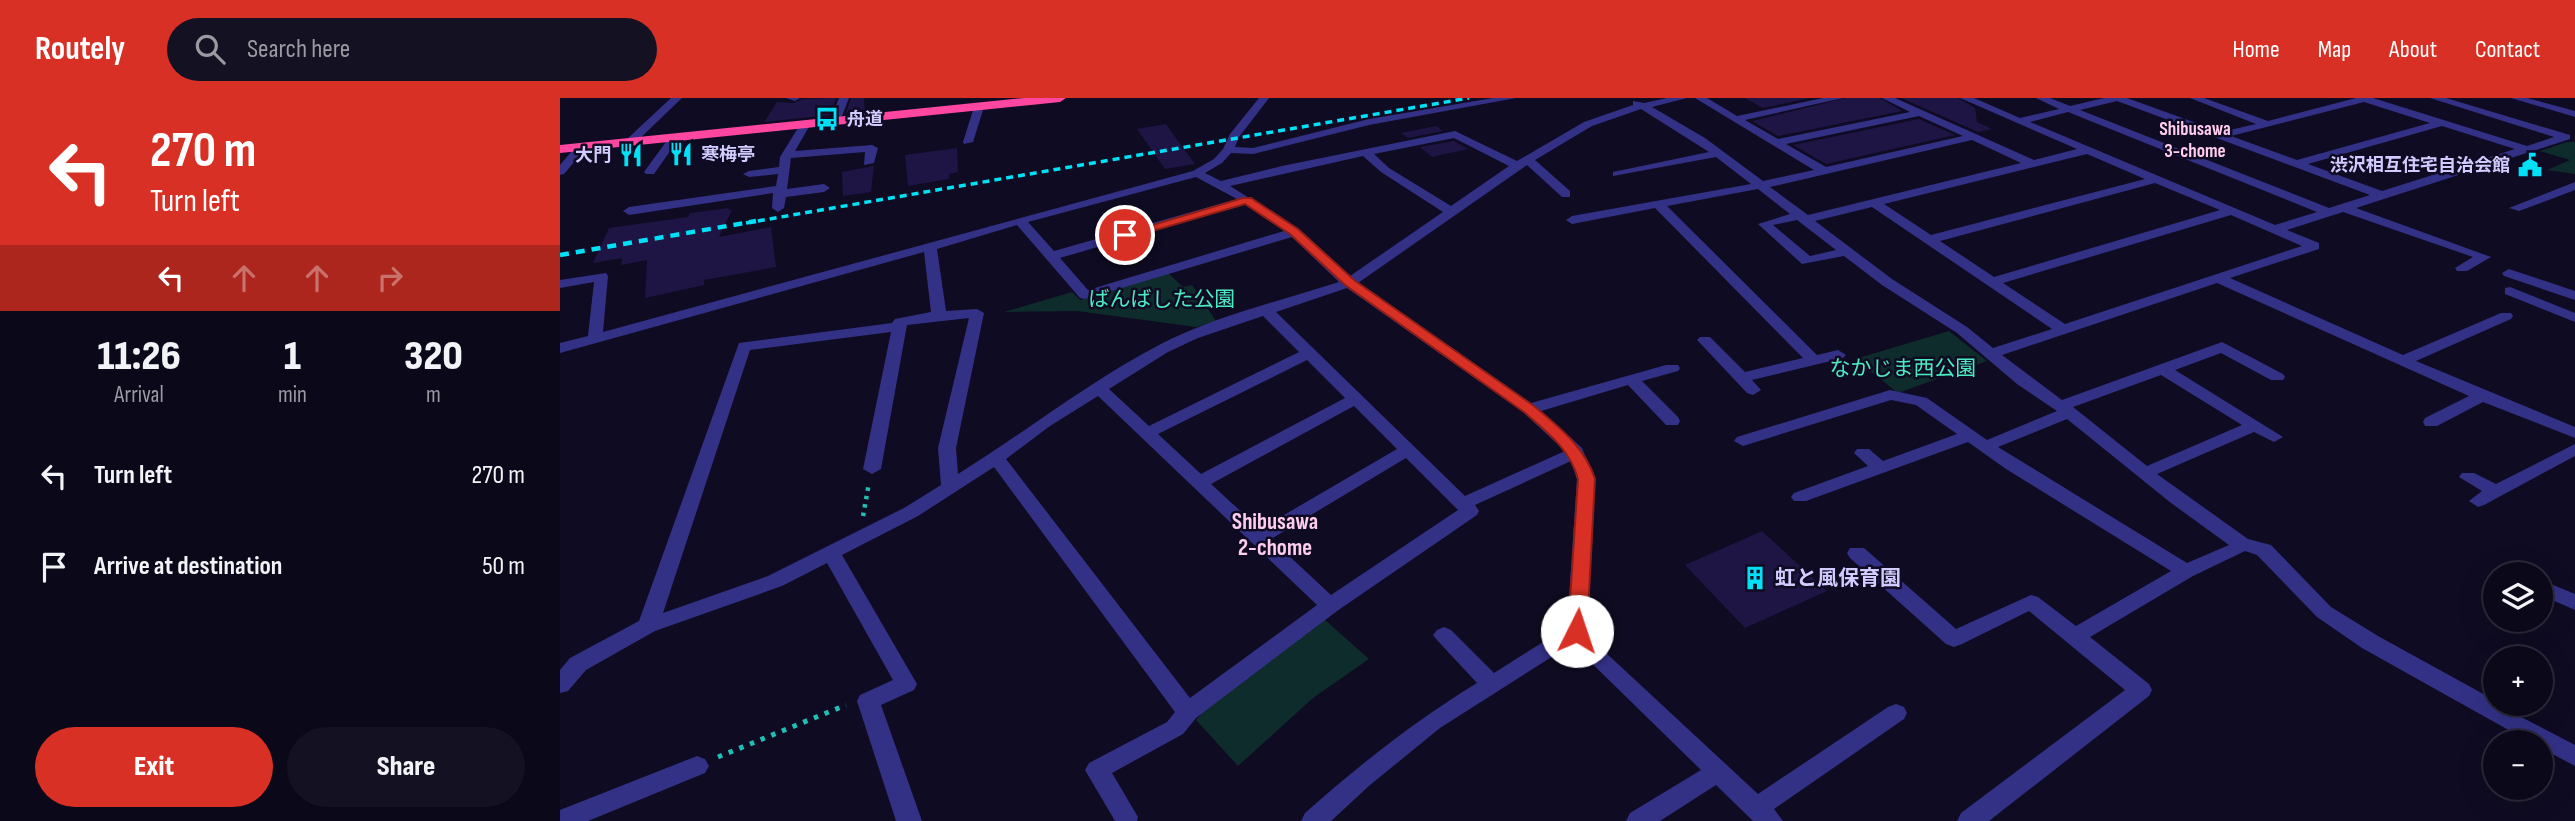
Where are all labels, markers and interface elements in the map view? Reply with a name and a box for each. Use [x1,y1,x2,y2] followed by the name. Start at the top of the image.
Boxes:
[167,18,657,81] search box
[35,29,125,69] text: Routely
[191,30,229,68] icon: search
[247,34,350,65] text: Search here
[2232,35,2280,64] text: Home
[2318,35,2351,64] text: Map
[2389,35,2437,64] text: About
[2475,35,2540,64] text: Contact
[813,105,841,133] bus stop icon: 舟道
[847,109,883,130] place label: 舟道
[2159,118,2231,163] district label: Shibusawa 3-chome
[150,122,256,181] text: 270 m
[35,126,126,217] icon: left
[667,140,695,168] restaurant icon: 寒梅亭
[617,141,645,169] restaurant icon: 大門
[701,144,755,165] place label: 寒梅亭
[575,145,611,166] place label: 大門
[2516,151,2544,179] public building icon: 渋沢相互住宅自治会館
[2330,155,2510,176] place label: 渋沢相互住宅自治会館
[150,182,240,221] text: Turn left
[1095,205,1155,265] pin
[1106,216,1144,254] icon: arrive
[152,259,190,297] icon: left
[225,259,263,297] icon: ahead
[298,259,336,297] icon: ahead
[371,259,409,297] icon: right
[1089,287,1236,312] park label: ばんばした公園
[97,331,181,382] text: 11:26
[284,331,301,382] text: 1
[404,331,463,382] text: 320
[1830,356,1977,381] park label: なかじま西公園
[114,381,164,409] text: Arrival
[278,381,307,409] text: min
[426,381,441,409] text: m
[35,457,73,495] icon: left
[94,460,172,491] text: Turn left
[472,460,525,491] text: 270 m
[1232,508,1318,562] district label: Shibusawa 2-chome
[35,548,73,586] icon: arrive
[94,551,282,582] text: Arrive at destination
[482,551,525,582] text: 50 m
[2483,562,2553,800] map controls
[2483,562,2553,632] button: layers
[1741,564,1769,592] building icon: 虹と風保育園
[1775,566,1901,591] place label: 虹と風保育園
[1540,594,1614,668] position arrow
[2483,646,2553,716] button: +
[35,727,273,807] button: Exit
[287,727,525,807] button: Share
[2483,730,2553,800] button: −

